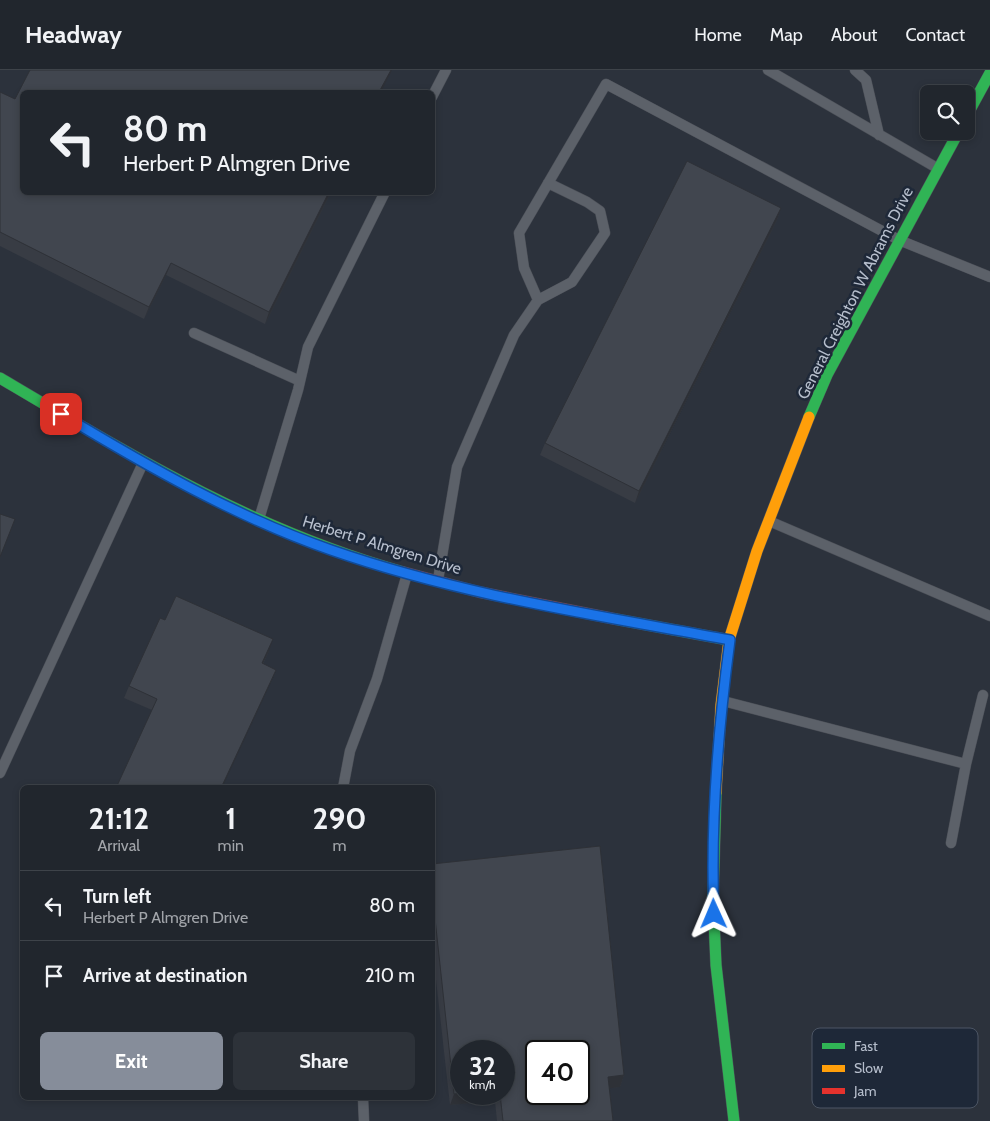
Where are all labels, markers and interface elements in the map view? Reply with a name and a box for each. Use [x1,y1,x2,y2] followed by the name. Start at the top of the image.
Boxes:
[25,20,122,49] text: Headway
[694,24,742,46] text: Home
[770,24,803,46] text: Map
[831,24,877,46] text: About
[905,24,965,46] text: Contact
[920,85,975,140] map controls
[920,85,975,140] button: search
[123,107,207,150] text: 80 m
[40,110,105,175] icon: left
[123,150,350,177] text: Herbert P Almgren Drive
[793,184,917,402] street label: General Creighton W Abrams Drive
[40,393,82,435] pin
[47,400,75,428] icon: arrive
[300,512,464,578] street label: Herbert P Almgren Drive
[89,800,149,837] text: 21:12
[225,800,236,837] text: 1
[313,800,366,837] text: 290
[98,836,140,855] text: Arrival
[218,836,244,855] text: min
[332,836,347,855] text: m
[83,885,151,908] text: Turn left
[687,887,739,939] position arrow
[40,892,68,920] icon: left
[369,894,415,917] text: 80 m
[83,908,248,927] text: Herbert P Almgren Drive
[40,962,68,990] icon: arrive
[83,964,247,987] text: Arrive at destination
[365,964,415,987] text: 210 m
[812,1028,978,1108] legend
[40,1032,223,1090] button: Exit
[233,1032,415,1090] button: Share
[854,1037,878,1055] text: Fast
[525,1040,590,1105] speed limit sign: 40
[469,1051,496,1081] text: 32
[854,1059,883,1077] text: Slow
[469,1077,496,1092] text: km/h
[853,1082,876,1100] text: Jam

